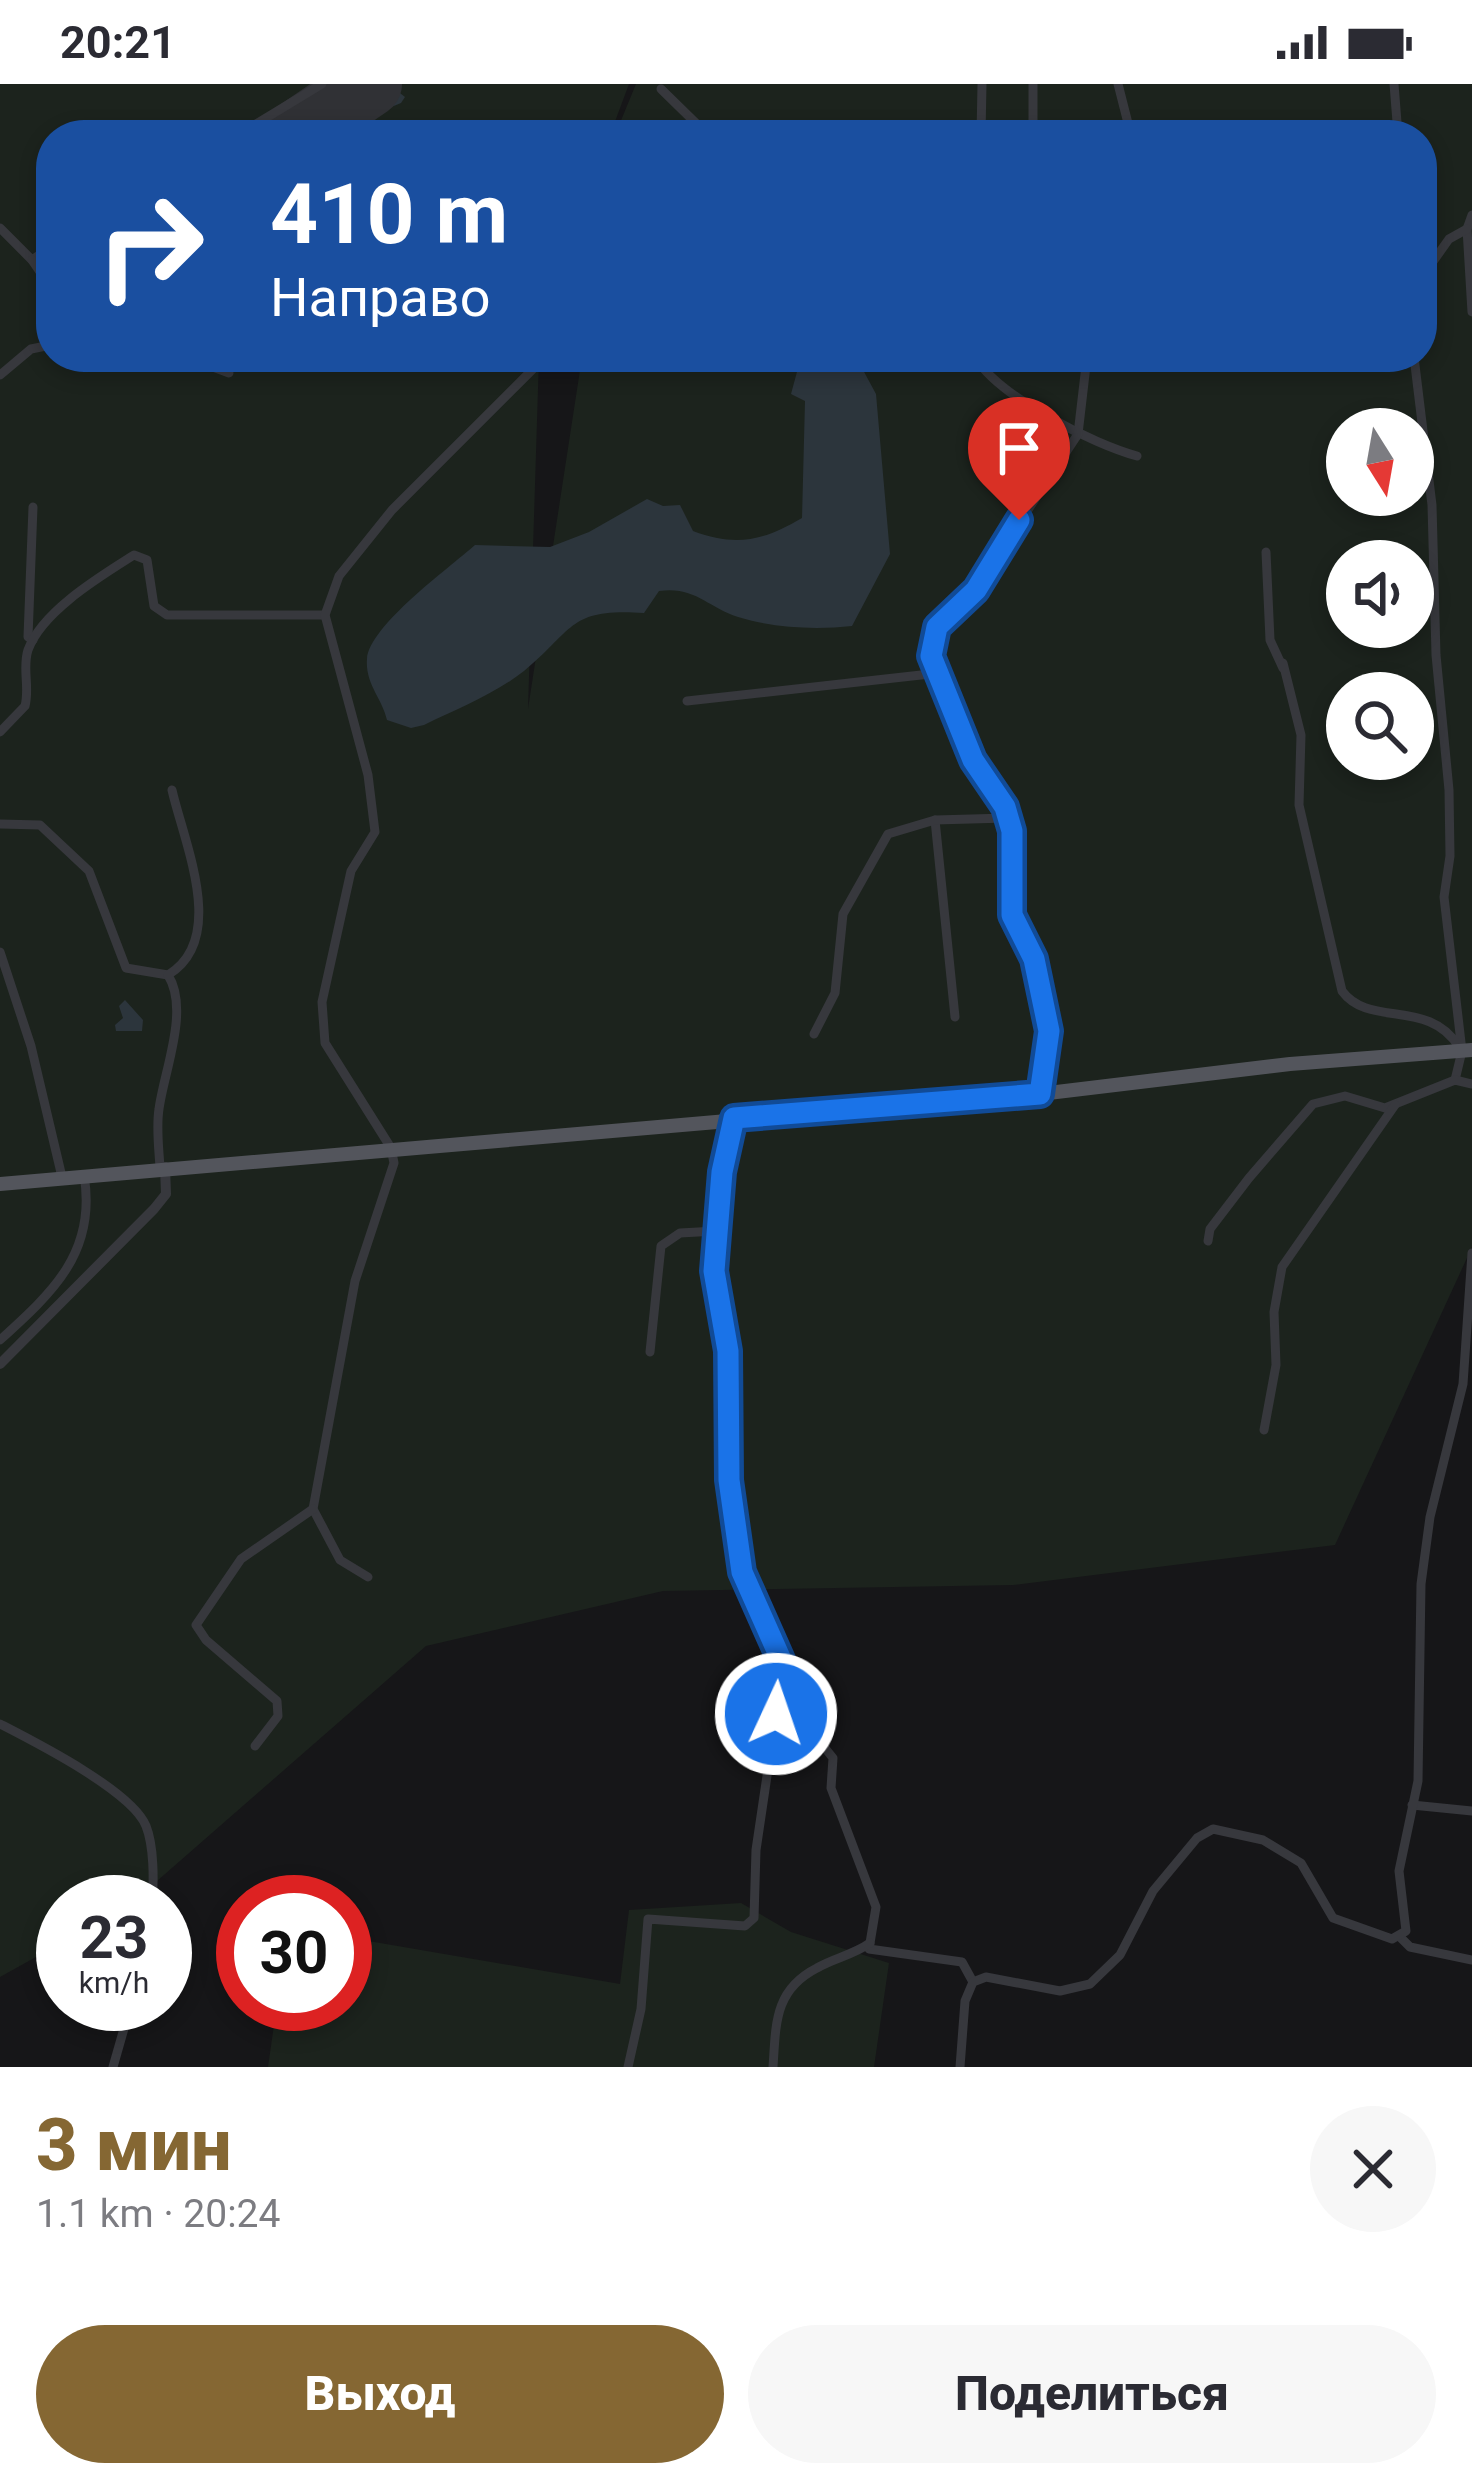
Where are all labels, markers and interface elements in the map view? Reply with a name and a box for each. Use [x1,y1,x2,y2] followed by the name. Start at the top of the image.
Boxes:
[60,16,176,69] text: 20:21
[270,165,508,264] text: 410 m
[72,168,228,324] icon: right
[270,266,490,329] text: Направо
[968,397,1070,520] pin
[1326,408,1434,516] north arrow
[1326,408,1434,780] map controls
[986,415,1052,481] icon: arrive
[1326,540,1434,648] button: sound
[1326,672,1434,780] button: search
[713,1651,839,1777] position arrow
[216,1875,372,2031] speed limit sign: 30
[80,1902,148,1973] text: 23
[79,1965,149,2000] text: km/h
[36,2103,232,2188] text: 3 мин
[1310,2106,1436,2232] button: close
[36,2191,280,2237] text: 1.1 km · 20:24
[36,2325,724,2463] button: Выход
[748,2325,1436,2463] button: Поделиться

